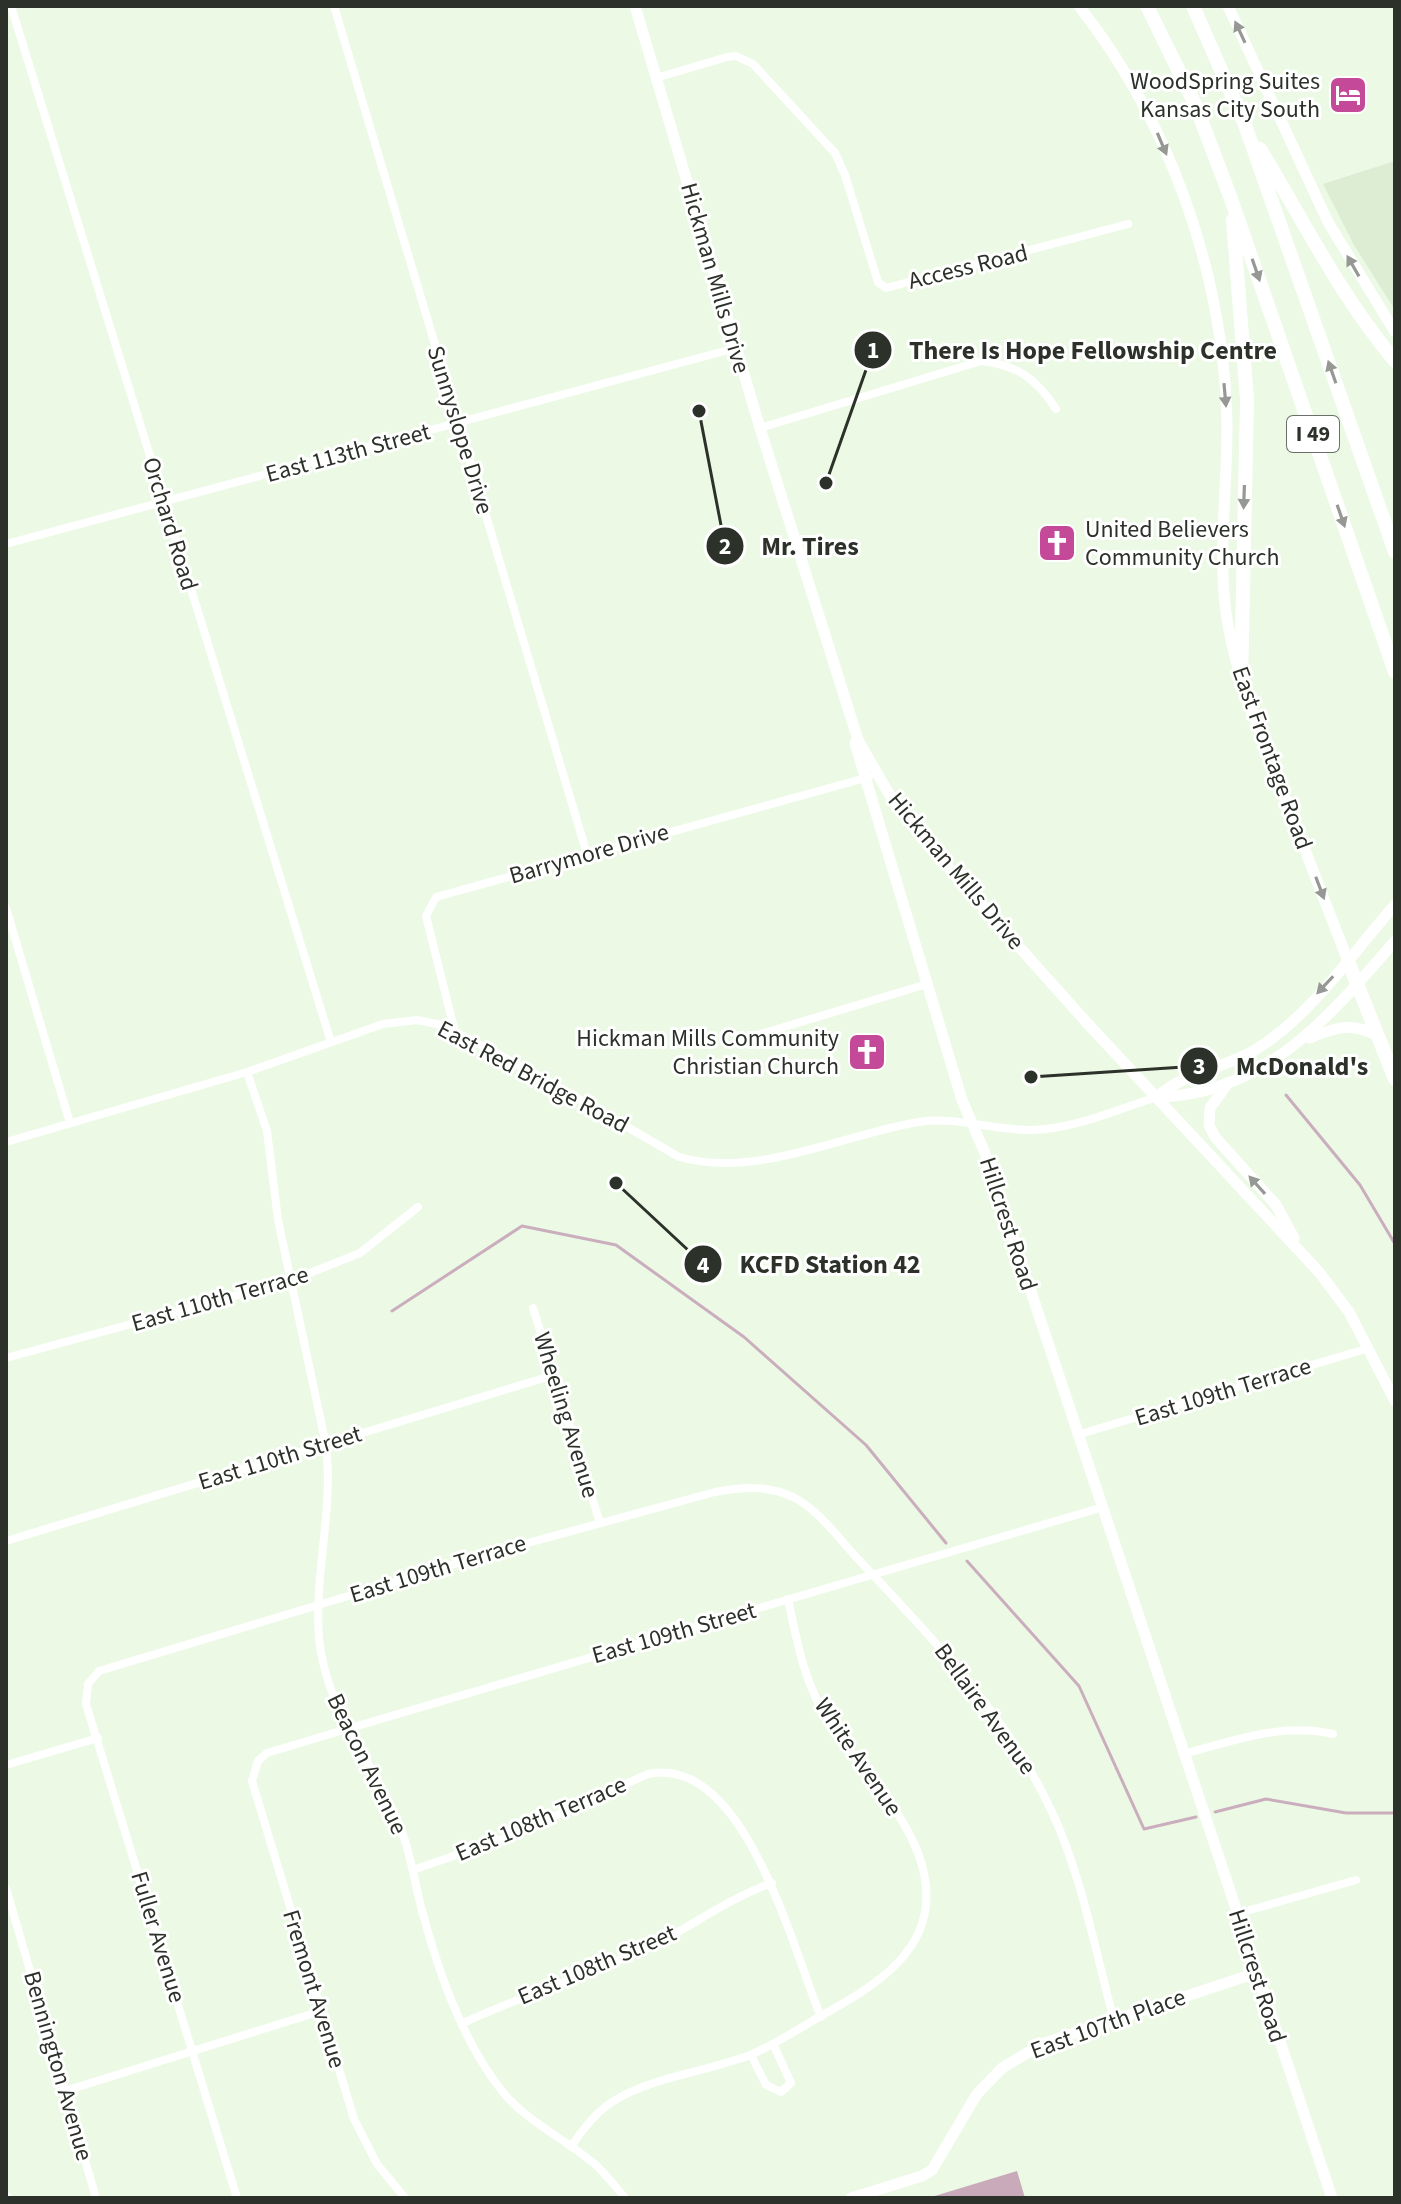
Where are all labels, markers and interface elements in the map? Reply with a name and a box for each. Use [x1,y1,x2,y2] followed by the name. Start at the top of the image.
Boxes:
[1233,21,1247,44] one-way arrow
[1130,64,1320,127] place label: WoodSpring Suites Kansas City South
[1327,74,1369,116] hotel icon: WoodSpring Suites Kansas City South
[1156,132,1169,156] one-way arrow
[671,179,759,377] street label: Hickman Mills Drive
[904,235,1032,299] street label: Access Road
[1346,255,1360,277] one-way arrow
[1250,258,1262,282] one-way arrow
[853,325,1293,375] callout: There Is Hope Fellowship Centre
[909,332,1277,369] text: There Is Hope Fellowship Centre
[867,333,879,368] text: 1
[418,341,502,519] street label: Sunnyslope Drive
[1325,360,1338,384] one-way arrow
[1219,383,1232,408] one-way arrow
[262,414,434,492] street label: East 113th Street
[1287,416,1339,452] road number: I 49
[133,453,207,595] street label: Orchard Road
[1238,485,1250,510] one-way arrow
[1335,504,1347,528] one-way arrow
[1085,512,1280,575] place label: United Believers Community Church
[705,521,874,571] callout: Mr. Tires
[1036,522,1078,564] church icon: United Believers Community Church
[761,528,859,565] text: Mr. Tires
[719,529,731,564] text: 2
[1223,662,1321,854] street label: East Frontage Road
[879,784,1033,958] street label: Hickman Mills Drive
[505,815,673,893] street label: Barrymore Drive
[1314,877,1327,901] one-way arrow
[1317,975,1335,994] one-way arrow
[431,1012,635,1142] street label: East Red Bridge Road
[576,1021,839,1084] place label: Hickman Mills Community Christian Church
[846,1031,888,1073] church icon: Hickman Mills Community Christian Church
[1179,1041,1384,1091] callout: McDonald's
[1236,1048,1368,1085] text: McDonald's
[1193,1049,1205,1084] text: 3
[970,1153,1046,1295] street label: Hillcrest Road
[1249,1175,1267,1194] one-way arrow
[683,1239,937,1289] callout: KCFD Station 42
[739,1246,921,1283] text: KCFD Station 42
[697,1248,710,1283] text: 4
[127,1257,313,1341] street label: East 110th Terrace
[524,1328,608,1502] street label: Wheeling Avenue
[1131,1349,1315,1435] street label: East 109th Terrace
[194,1417,366,1499] street label: East 110th Street
[346,1526,530,1612] street label: East 109th Terrace
[588,1593,760,1673] street label: East 109th Street
[925,1636,1045,1782] street label: Bellaire Avenue
[318,1688,416,1840] street label: Beacon Avenue
[805,1691,911,1823] street label: White Avenue
[450,1767,632,1871] street label: East 108th Terrace
[121,1867,195,2007] street label: Fuller Avenue
[273,1905,355,2073] street label: Fremont Avenue
[1219,1905,1295,2047] street label: Hillcrest Road
[512,1916,682,2014] street label: East 108th Street
[14,1967,102,2165] street label: Bennington Avenue
[1025,1980,1191,2068] street label: East 107th Place

